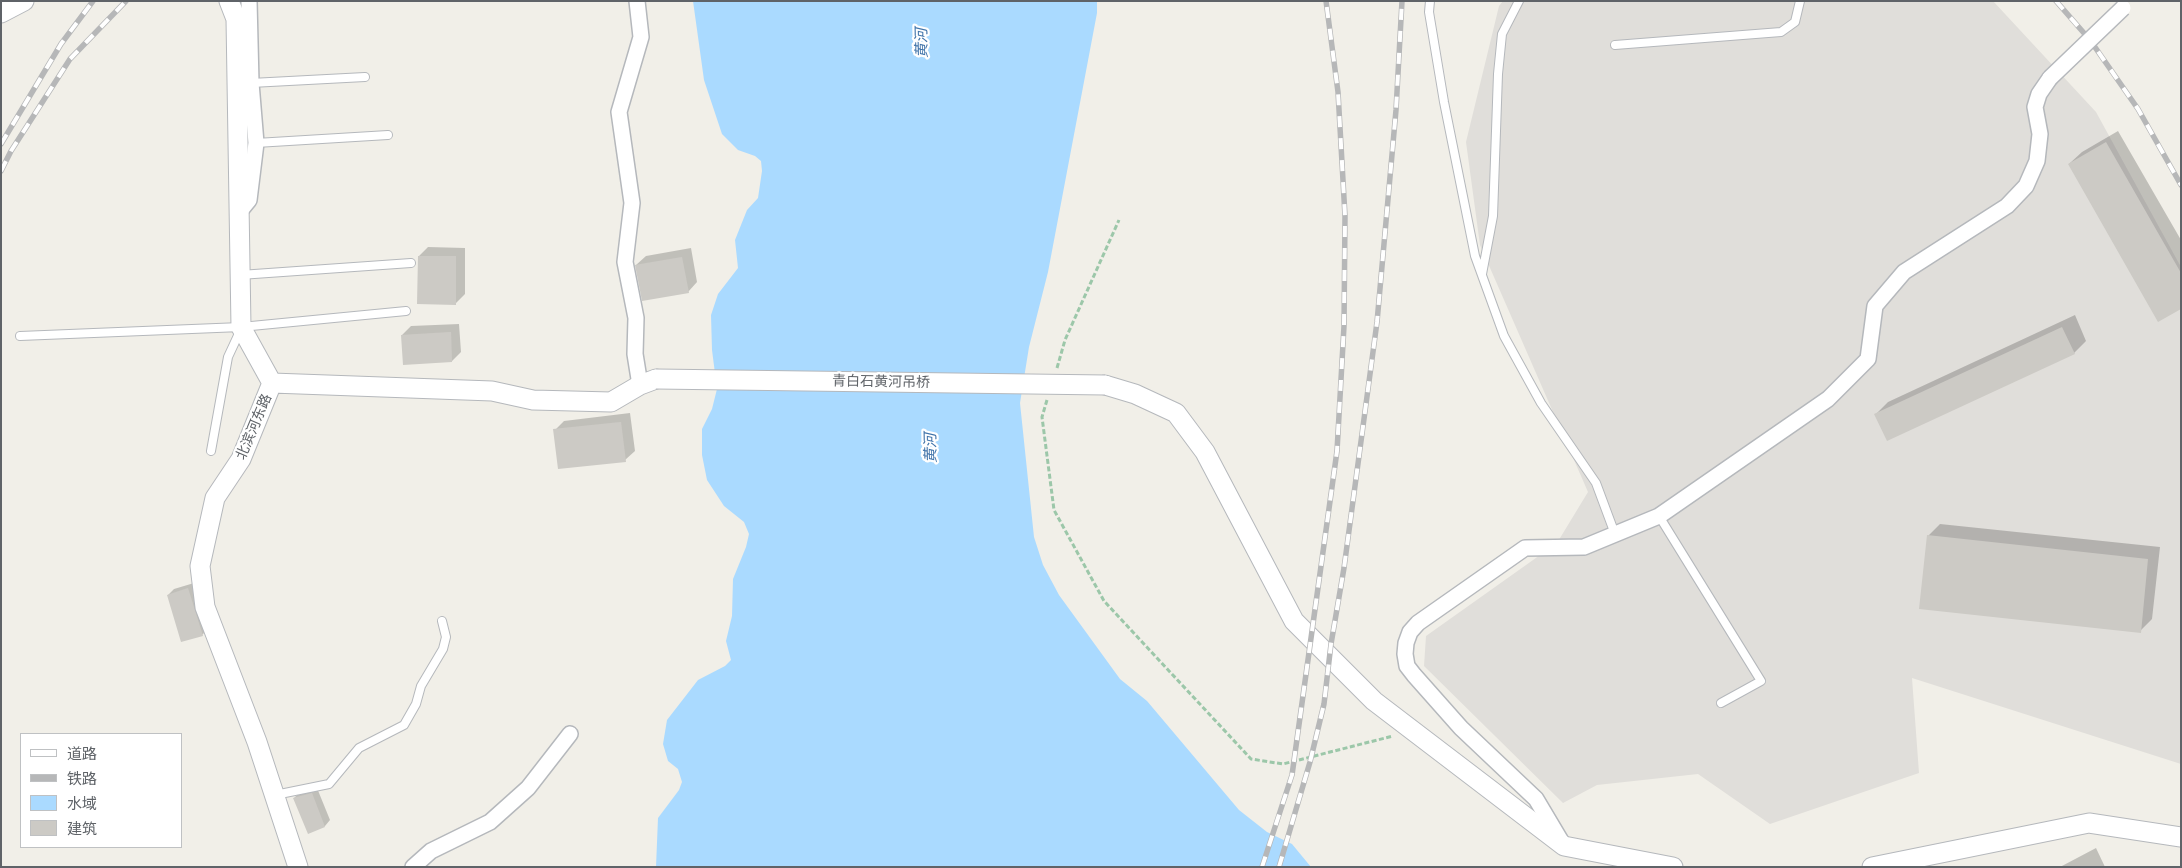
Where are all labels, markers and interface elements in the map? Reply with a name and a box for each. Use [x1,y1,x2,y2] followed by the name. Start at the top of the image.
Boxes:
[913,28,931,58] water label: 黄河
[832,373,930,391] street label: 青白石黄河吊桥
[233,392,275,462] street label: 北滨河东路
[922,433,940,463] water label: 黄河
[20,733,182,848] legend
[67,744,97,763] text: 道路
[67,769,97,788] text: 铁路
[67,794,97,813] text: 水域
[67,819,97,838] text: 建筑

